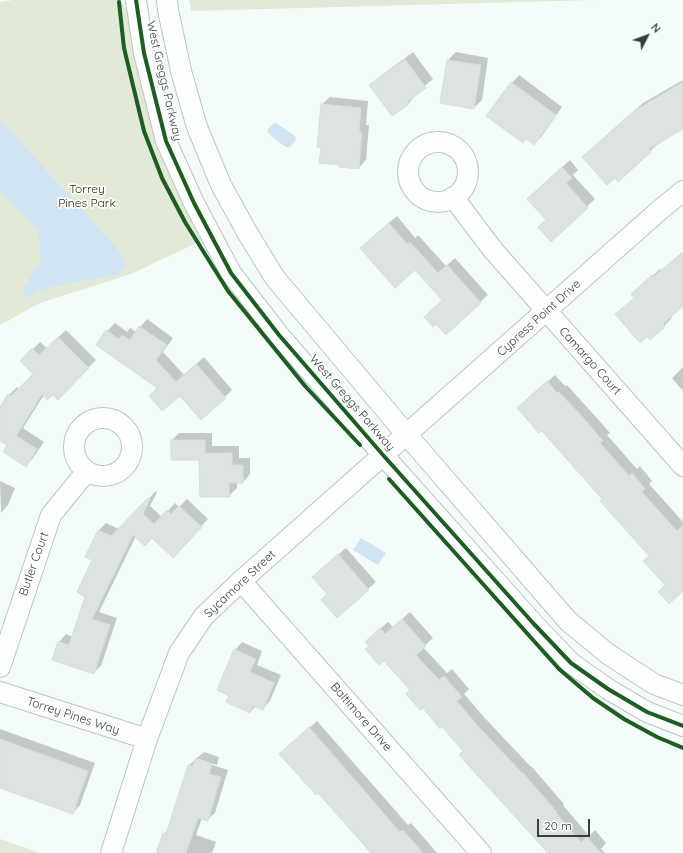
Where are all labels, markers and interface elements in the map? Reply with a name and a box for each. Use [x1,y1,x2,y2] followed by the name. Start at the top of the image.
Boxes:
[627,16,667,56] north arrow
[143,20,185,142] street label: West Greggs Parkway
[648,20,664,36] text: N
[58,182,116,210] park label: Torrey Pines Park
[494,277,584,359] street label: Cypress Point Drive
[556,324,624,398] street label: Camargo Court
[306,352,398,454] street label: West Greggs Parkway
[16,530,52,598] street label: Butler Court
[201,547,279,621] street label: Sycamore Street
[327,680,395,754] street label: Baltimore Drive
[25,694,121,738] street label: Torrey Pines Way
[539,811,592,837] scale bar
[544,818,572,833] text: 20 m

